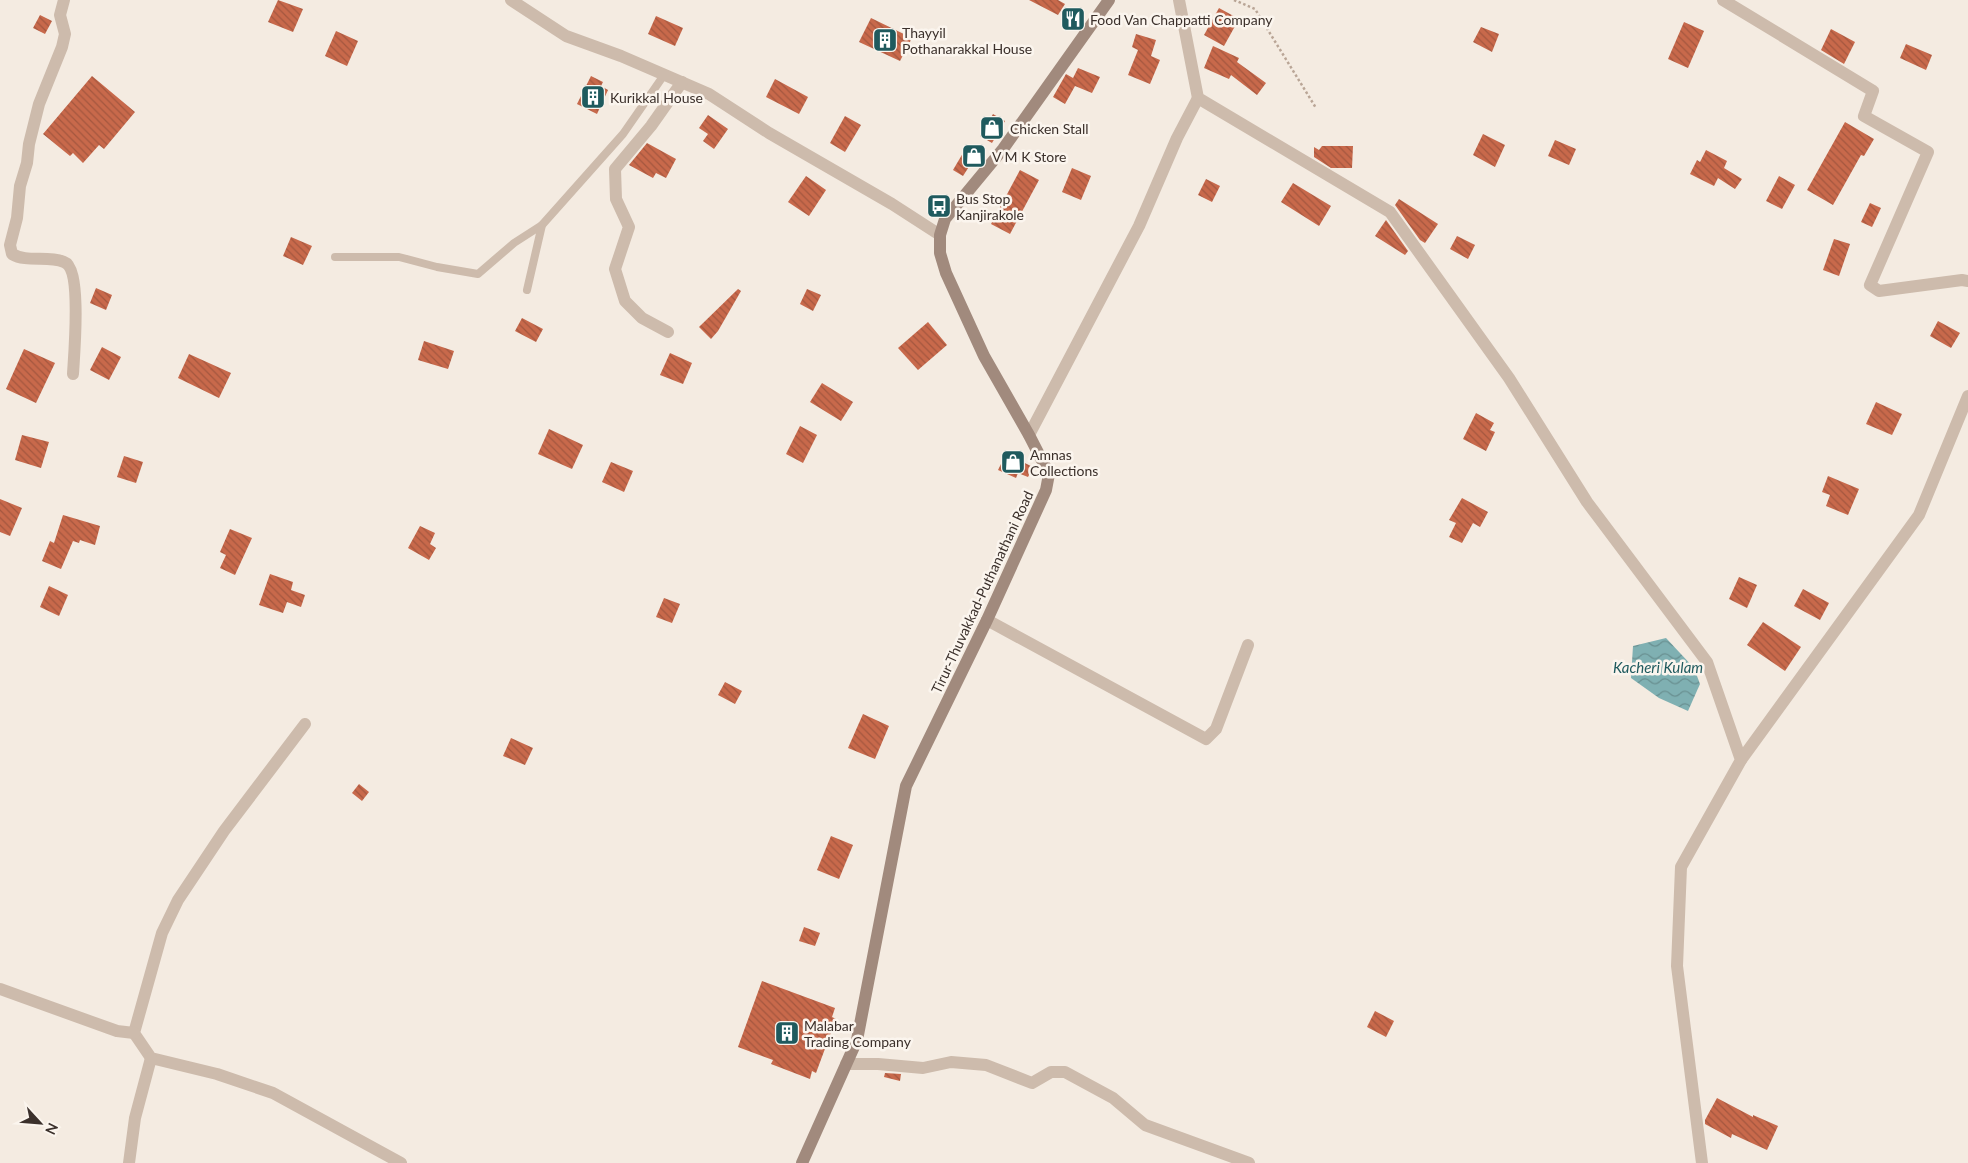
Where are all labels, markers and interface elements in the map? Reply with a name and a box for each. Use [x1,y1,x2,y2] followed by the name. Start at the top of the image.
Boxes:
[1060,6,1086,32] restaurant icon: Food Van Chappatti Company
[1090,11,1273,28] place label: Food Van Chappatti Company
[902,24,1032,57] place label: Thayyil Pothanarakkal House
[872,27,898,53] building icon: Thayyil Pothanarakkal House
[580,84,606,110] building icon: Kurikkal House
[610,89,703,106] place label: Kurikkal House
[979,115,1005,141] shop icon: Chicken Stall
[1010,120,1089,137] place label: Chicken Stall
[961,143,987,169] shop icon: V M K Store
[992,148,1066,165] place label: V M K Store
[956,190,1024,223] place label: Bus Stop Kanjirakole
[926,193,952,219] bus stop icon: Bus Stop Kanjirakole
[1030,446,1098,479] place label: Amnas Collections
[1000,449,1026,475] shop icon: Amnas Collections
[927,488,1037,696] street label: Tirur-Thuvakkad-Puthanathani Road
[1613,658,1703,676] water label: Kacheri Kulam
[804,1017,912,1050] place label: Malabar Trading Company
[774,1020,800,1046] building icon: Malabar Trading Company
[15,1098,65,1148] north arrow
[42,1120,62,1137] text: N

